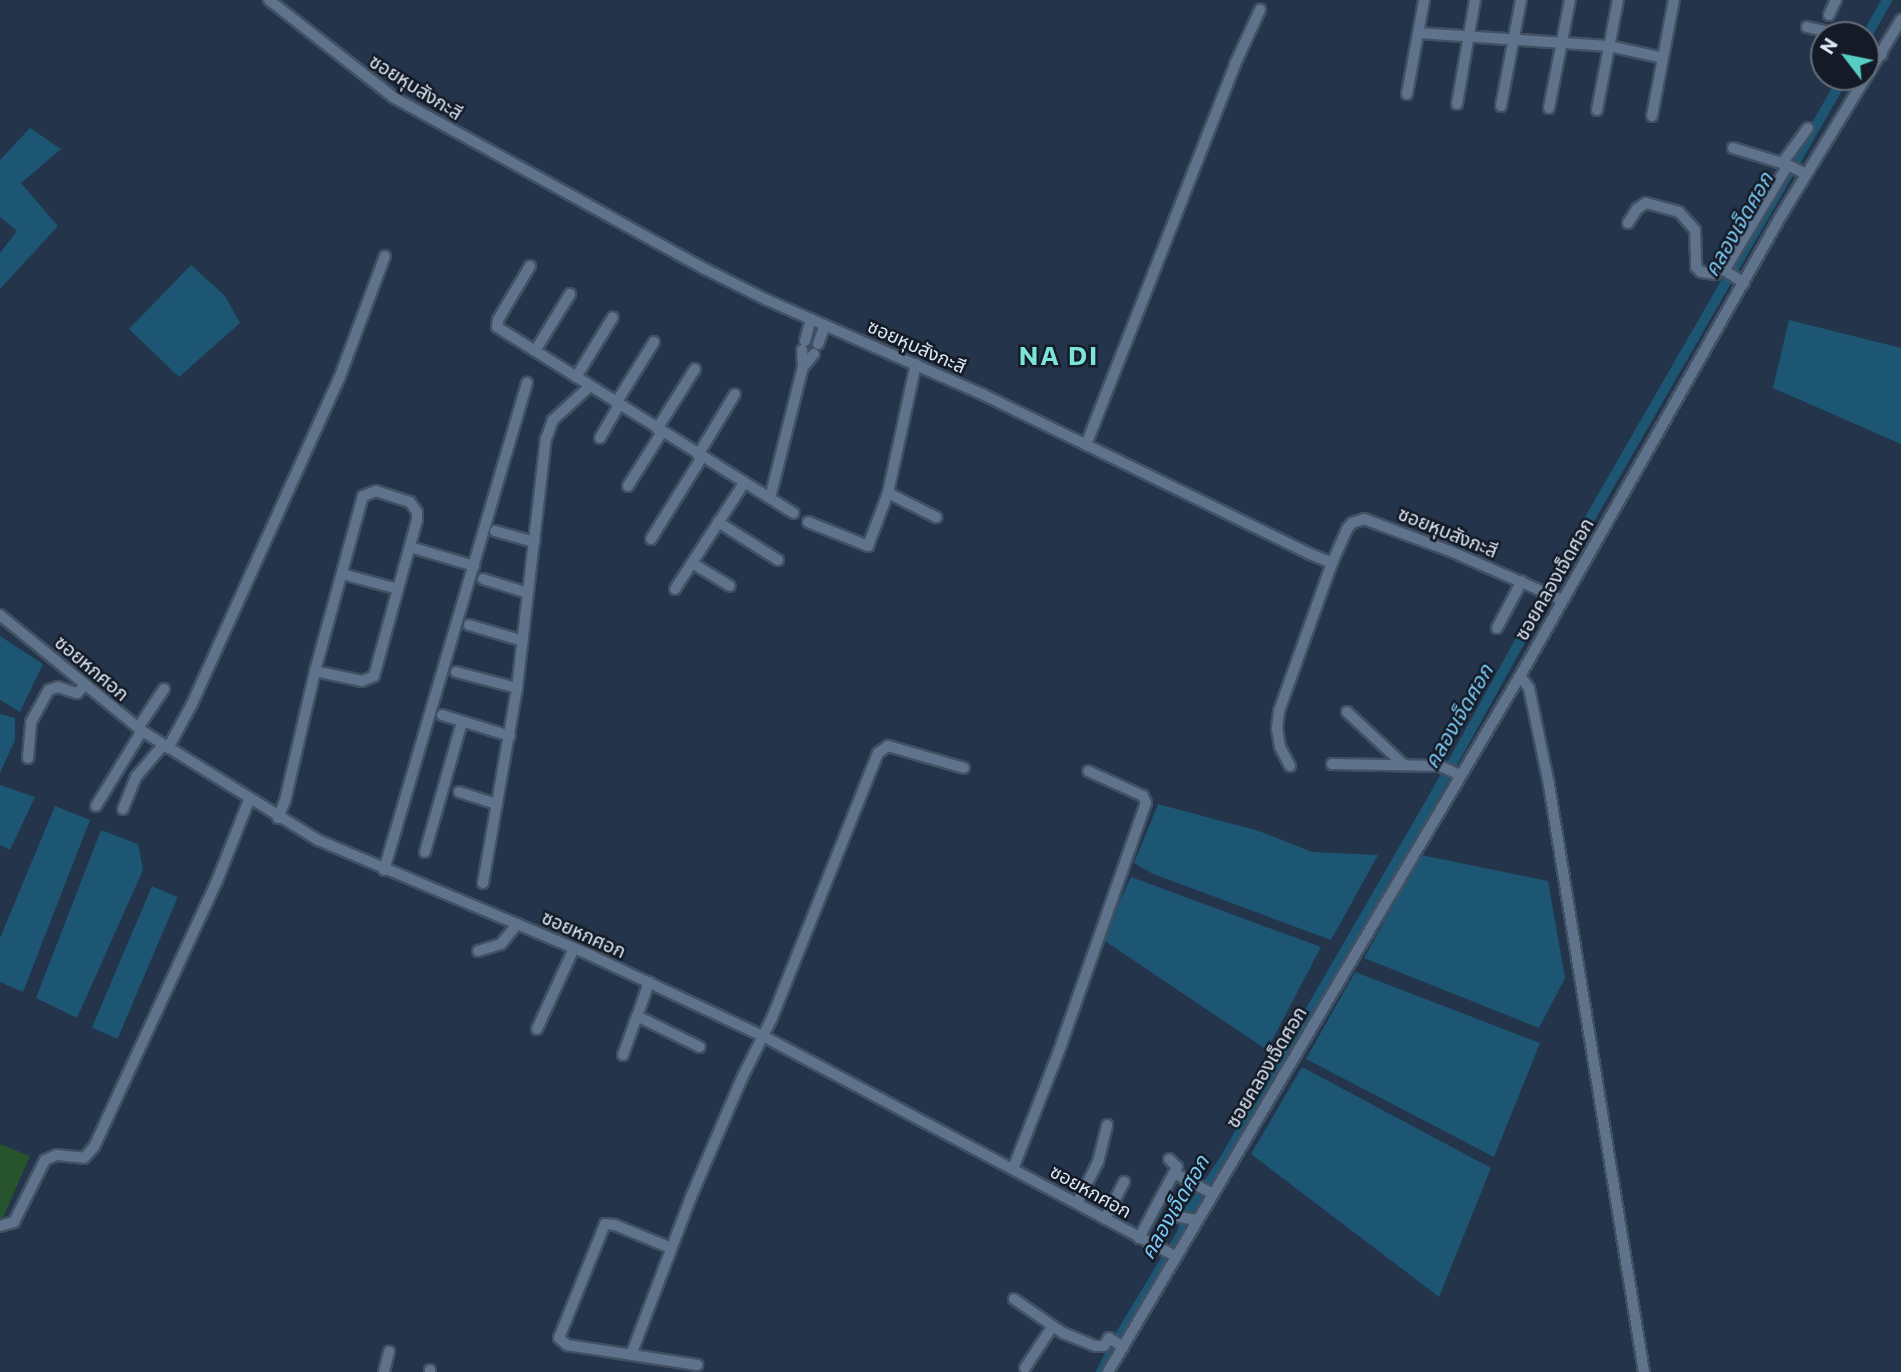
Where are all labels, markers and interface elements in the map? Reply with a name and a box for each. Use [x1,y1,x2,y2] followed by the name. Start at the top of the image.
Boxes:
[1810,21,1880,91] north arrow
[1815,34,1842,58] text: N
[365,49,467,125] street label: ซอยหุบสังกะสี
[1698,168,1778,280] water label: คลองเจ็ดศอก
[864,314,970,378] street label: ซอยหุบสังกะสี
[1019,339,1099,371] district label: NA DI
[1395,502,1501,562] street label: ซอยหุบสังกะสี
[1510,514,1598,644] street label: ซอยคลองเจ็ดศอก
[50,630,134,706] street label: ซอยหกศอก
[1418,660,1498,772] water label: คลองเจ็ดศอก
[538,905,630,963] street label: ซอยหกศอก
[1221,1002,1311,1132] street label: ซอยคลองเจ็ดศอก
[1134,1151,1214,1263] water label: คลองเจ็ดศอก
[1046,1159,1136,1223] street label: ซอยหกศอก

